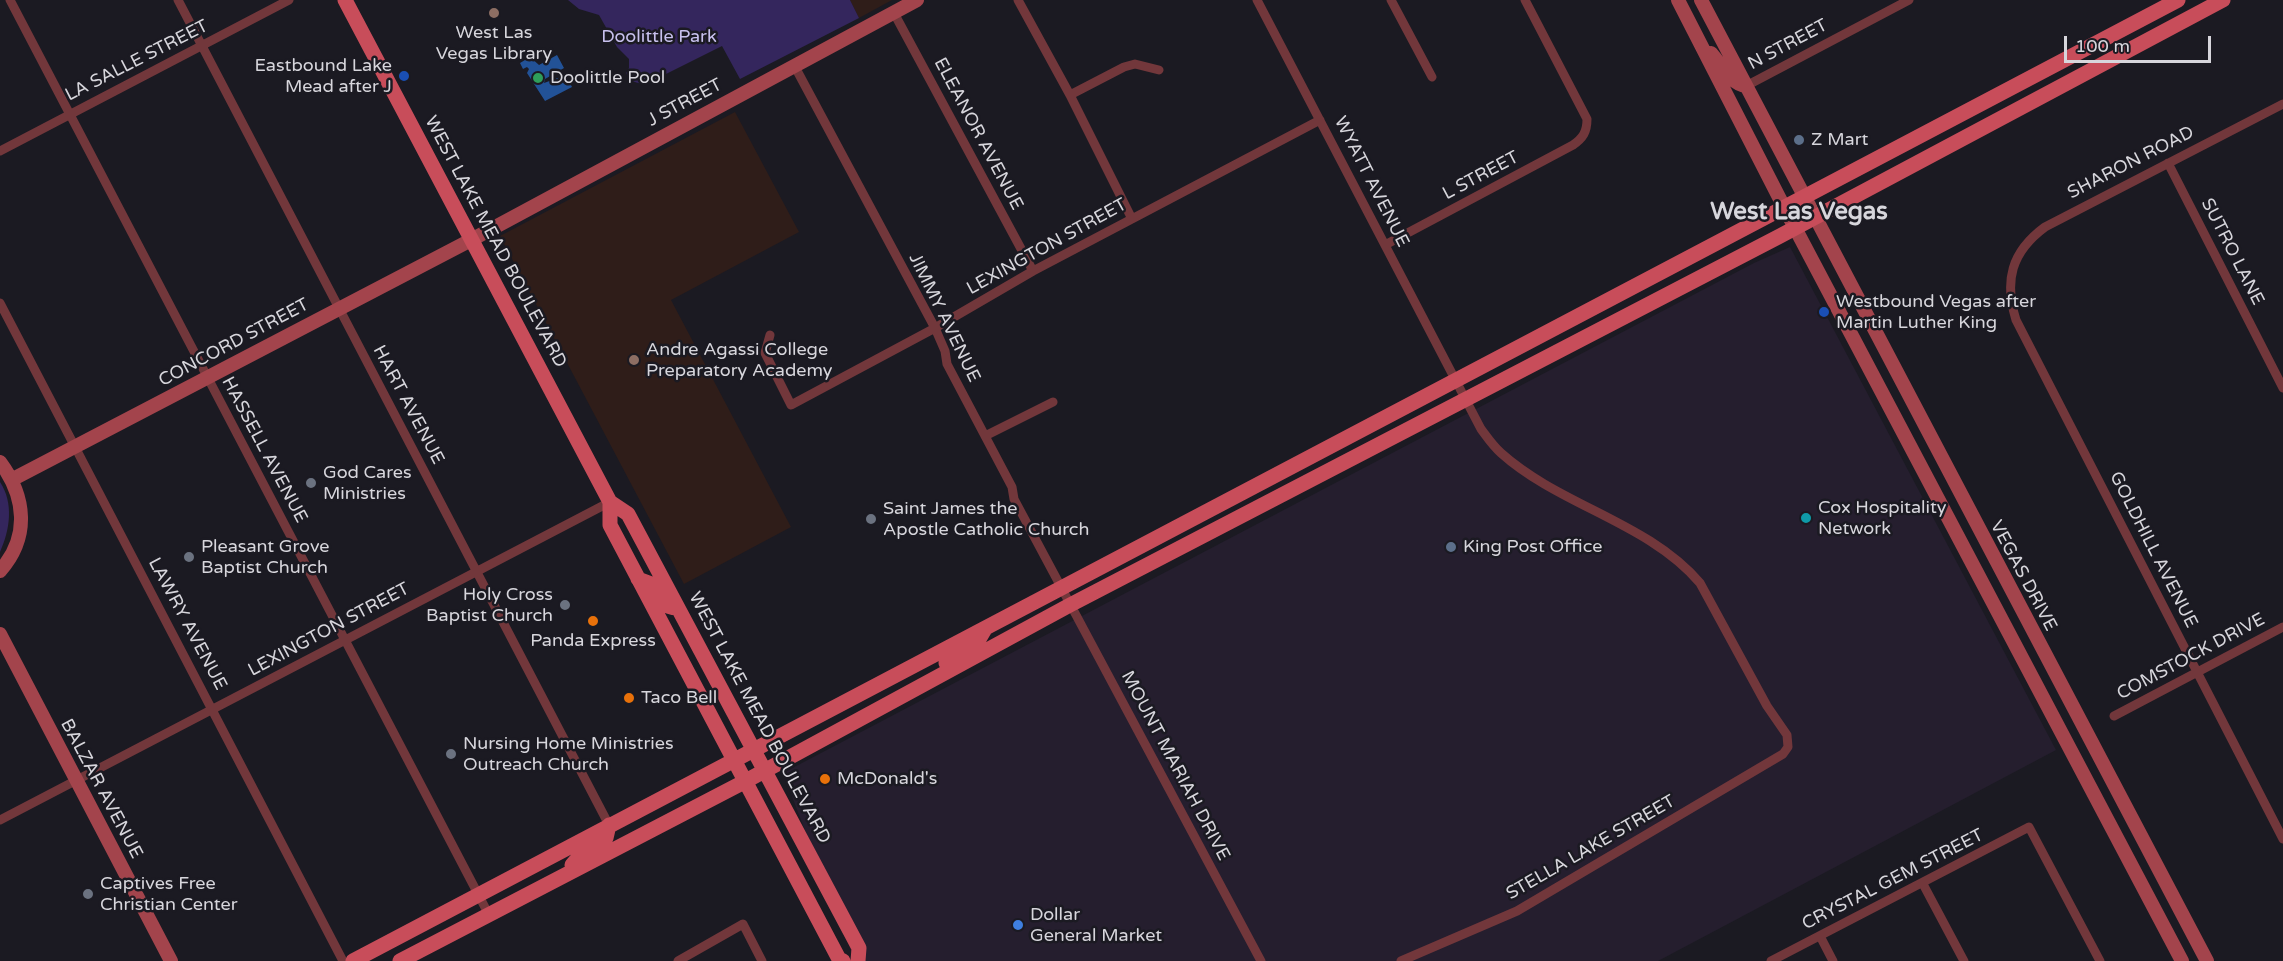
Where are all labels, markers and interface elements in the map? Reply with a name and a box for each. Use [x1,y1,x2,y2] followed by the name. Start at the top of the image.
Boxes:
[487,6,501,20] marker: West Las Vegas Library
[1744,15,1832,75] street label: N STREET
[62,16,212,106] street label: LA SALLE STREET
[436,22,552,64] place label: West Las Vegas Library
[2067,24,2214,62] scale bar
[601,26,717,48] park label: Doolittle Park
[2075,35,2130,57] text: 100 m
[929,54,1027,214] street label: ELEANOR AVENUE
[254,55,392,98] place label: Eastbound Lake Mead after J
[550,67,665,89] place label: Doolittle Pool
[397,69,411,83] marker: Eastbound Lake Mead after J
[531,71,545,85] marker: Doolittle Pool
[644,74,726,132] street label: J STREET
[419,112,571,372] street label: WEST LAKE MEAD BOULEVARD
[1329,113,1413,251] street label: WYATT AVENUE
[2064,122,2198,204] street label: SHARON ROAD
[1811,129,1868,151] place label: Z Mart
[1792,133,1806,147] marker: Z Mart
[1439,147,1523,205] street label: L STREET
[963,194,1131,300] street label: LEXINGTON STREET
[2196,195,2268,309] street label: SUTRO LANE
[1710,199,1888,227] district label: West Las Vegas
[903,250,985,386] street label: JIMMY AVENUE
[1836,291,2036,334] place label: Westbound Vegas after Martin Luther King
[155,294,313,392] street label: CONCORD STREET
[1817,305,1831,319] marker: Westbound Vegas after Martin Luther King
[646,339,832,382] place label: Andre Agassi College Preparatory Academy
[368,342,448,468] street label: HART AVENUE
[627,353,641,367] marker: Andre Agassi College Preparatory Academy
[216,373,312,527] street label: HASSELL AVENUE
[323,462,412,504] place label: God Cares Ministries
[2104,468,2202,632] street label: GOLDHILL AVENUE
[304,476,318,490] marker: God Cares Ministries
[1818,497,1947,540] place label: Cox Hospitality Network
[883,498,1089,540] place label: Saint James the Apostle Catholic Church
[1799,511,1813,525] marker: Cox Hospitality Network
[864,512,878,526] marker: Saint James the Apostle Catholic Church
[1985,517,2061,635] street label: VEGAS DRIVE
[201,536,330,578] place label: Pleasant Grove Baptist Church
[1463,536,1602,558] place label: King Post Office
[1444,540,1458,554] marker: King Post Office
[182,550,196,564] marker: Pleasant Grove Baptist Church
[143,554,231,694] street label: LAWRY AVENUE
[245,578,413,682] street label: LEXINGTON STREET
[426,584,553,626] place label: Holy Cross Baptist Church
[683,588,835,848] street label: WEST LAKE MEAD BOULEVARD
[558,598,572,612] marker: Holy Cross Baptist Church
[2113,609,2269,705] street label: COMSTOCK DRIVE
[586,614,600,628] marker: Panda Express
[530,630,656,652] place label: Panda Express
[1116,667,1234,865] street label: MOUNT MARIAH DRIVE
[641,687,717,709] place label: Taco Bell
[622,691,636,705] marker: Taco Bell
[55,716,147,862] street label: BALZAR AVENUE
[463,733,674,776] place label: Nursing Home Ministries Outreach Church
[444,747,458,761] marker: Nursing Home Ministries Outreach Church
[837,768,937,790] place label: McDonald's
[818,772,832,786] marker: McDonald's
[1503,791,1679,905] street label: STELLA LAKE STREET
[1799,825,1987,935] street label: CRYSTAL GEM STREET
[100,873,238,916] place label: Captives Free Christian Center
[81,887,95,901] marker: Captives Free Christian Center
[1030,904,1162,946] place label: Dollar General Market
[1011,918,1025,932] marker: Dollar General Market

